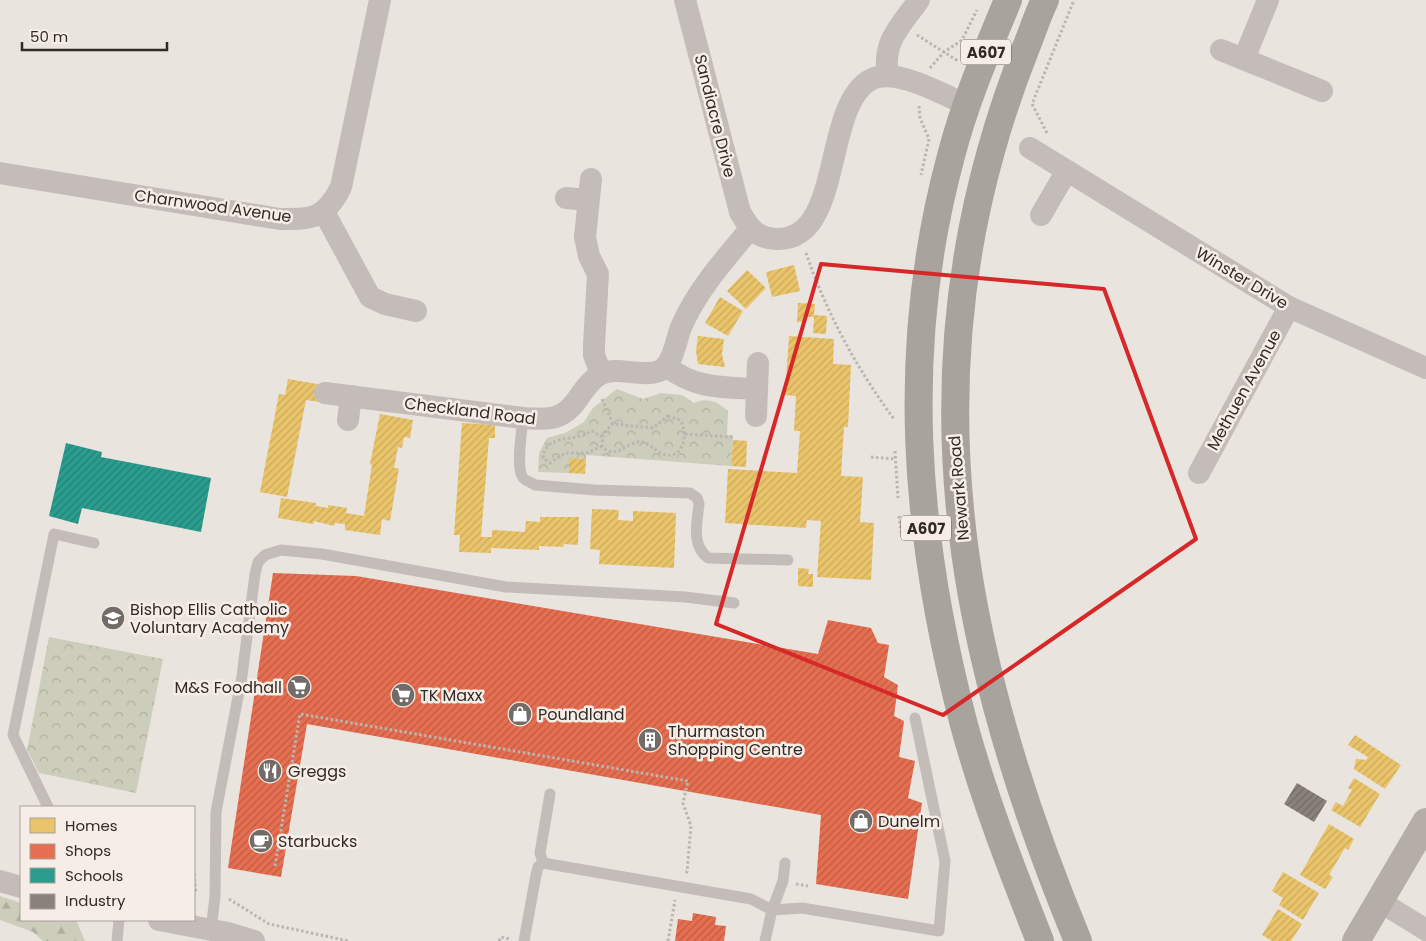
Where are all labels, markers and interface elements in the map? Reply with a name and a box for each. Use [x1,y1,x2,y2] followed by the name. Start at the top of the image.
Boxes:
[22,20,168,52] scale bar
[30,26,68,47] text: 50 m
[961,40,1011,64] road number: A607
[689,52,741,180] street label: Sandiacre Drive
[133,184,293,228] street label: Charnwood Avenue
[1191,241,1293,315] street label: Winster Drive
[1201,326,1287,454] street label: Methuen Avenue
[403,392,537,430] street label: Checkland Road
[943,435,975,541] street label: Newark Road
[901,516,951,540] road number: A607
[130,598,289,639] place label: Bishop Ellis Catholic Voluntary Academy
[100,605,126,631] school or university icon: Bishop Ellis Catholic Voluntary Academy
[286,674,312,700] supermarket icon: M&S Foodhall
[174,676,282,699] place label: M&S Foodhall
[390,682,416,708] supermarket icon: TK Maxx
[420,684,483,707] place label: TK Maxx
[507,701,533,727] shop icon: Poundland
[538,703,625,726] place label: Poundland
[668,720,803,761] place label: Thurmaston Shopping Centre
[637,727,663,753] building icon: Thurmaston Shopping Centre
[257,758,283,784] restaurant icon: Greggs
[288,760,346,783] place label: Greggs
[20,806,195,921] legend
[848,808,874,834] shop icon: Dunelm
[878,810,940,833] place label: Dunelm
[65,815,118,836] text: Homes
[248,828,274,854] cafe icon: Starbucks
[278,830,357,853] place label: Starbucks
[65,840,111,861] text: Shops
[65,865,123,886] text: Schools
[65,890,126,911] text: Industry

